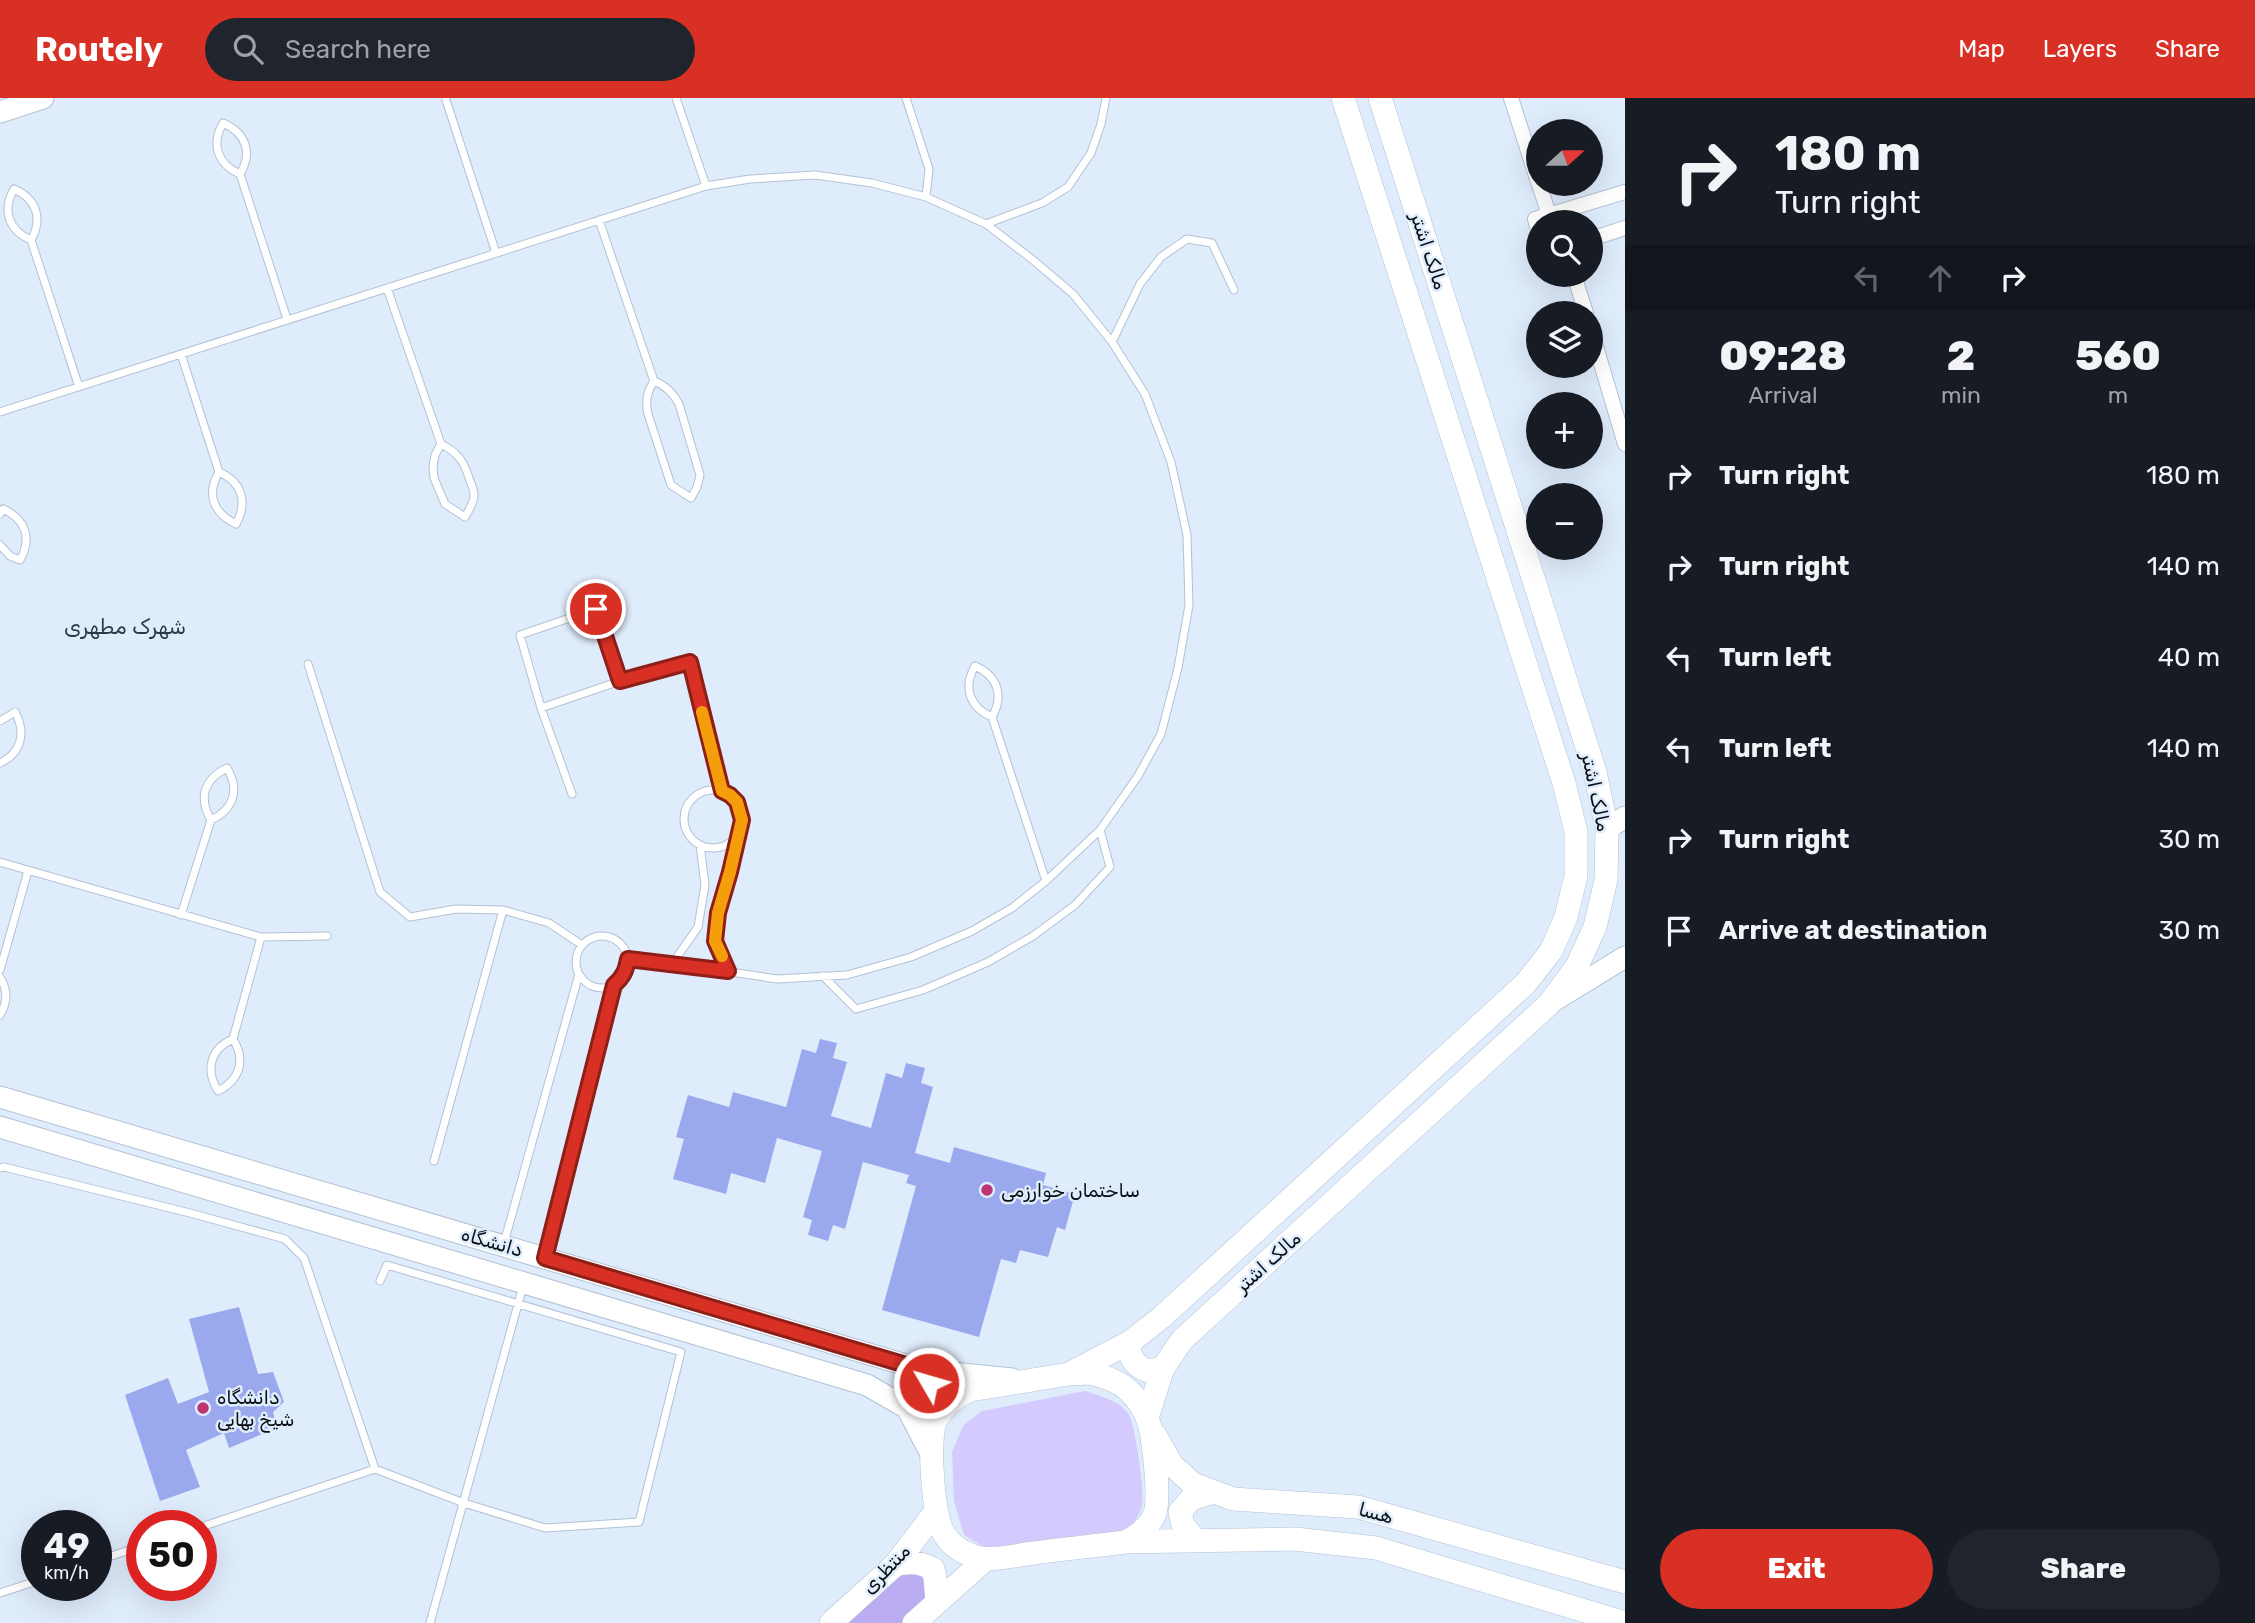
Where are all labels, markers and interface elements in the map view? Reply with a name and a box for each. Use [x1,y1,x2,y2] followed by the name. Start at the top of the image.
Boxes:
[205,18,695,81] search box
[35,30,163,69] text: Routely
[229,30,267,68] icon: search
[285,34,431,65] text: Search here
[1958,35,2005,63] text: Map
[2043,35,2117,63] text: Layers
[2155,35,2220,63] text: Share
[1526,119,1603,196] north arrow
[1526,119,1603,560] map controls
[1775,124,1921,182] text: 180 m
[1660,126,1751,217] icon: right
[1775,183,1920,221] text: Turn right
[1405,208,1452,293] street label: مالک اشتر
[1526,210,1603,287] button: search
[1848,259,1886,297] icon: left
[1921,259,1959,297] icon: ahead
[1994,259,2032,297] icon: right
[1526,301,1603,378] button: layers
[1719,331,1847,381] text: 09:28
[1947,331,1975,381] text: 2
[2075,331,2161,381] text: 560
[1748,381,1818,409] text: Arrival
[1941,381,1981,409] text: min
[2108,381,2128,409] text: m
[1526,392,1603,469] button: +
[1660,457,1698,495] icon: right
[1719,460,1849,491] text: Turn right
[2146,460,2220,491] text: 180 m
[1526,483,1603,560] button: −
[1660,548,1698,586] icon: right
[1719,551,1849,582] text: Turn right
[2147,551,2220,582] text: 140 m
[566,579,626,639] pin
[577,590,615,628] icon: arrive
[64,614,186,639] district label: شهرک مطهری
[1660,639,1698,677] icon: left
[1719,642,1831,673] text: Turn left
[2158,642,2220,673] text: 40 m
[1660,730,1698,768] icon: left
[1719,733,1831,764] text: Turn left
[2147,733,2220,764] text: 140 m
[1576,749,1616,834] street label: مالک اشتر
[1660,821,1698,859] icon: right
[1719,824,1849,855] text: Turn right
[2158,824,2220,855] text: 30 m
[1660,912,1698,950] icon: arrive
[1719,915,1987,946] text: Arrive at destination
[2158,915,2220,946] text: 30 m
[1001,1179,1140,1202] place label: ساختمان خوارزمی
[979,1182,995,1198] marker: ساختمان خوارزمی
[459,1222,525,1262] street label: دانشگاه
[1230,1227,1305,1298] street label: مالک اشتر
[892,1346,966,1420] position arrow
[217,1386,295,1433] place label: دانشگاه شیخ بهایی
[195,1400,211,1416] marker: دانشگاه شیخ بهایی
[1356,1498,1396,1528] street label: هسا
[126,1510,217,1601] speed limit sign: 50
[43,1525,90,1567] text: 49
[1660,1529,1933,1609] button: Exit
[1947,1529,2220,1609] button: Share
[857,1540,915,1598] street label: منتظری
[44,1562,89,1584] text: km/h

